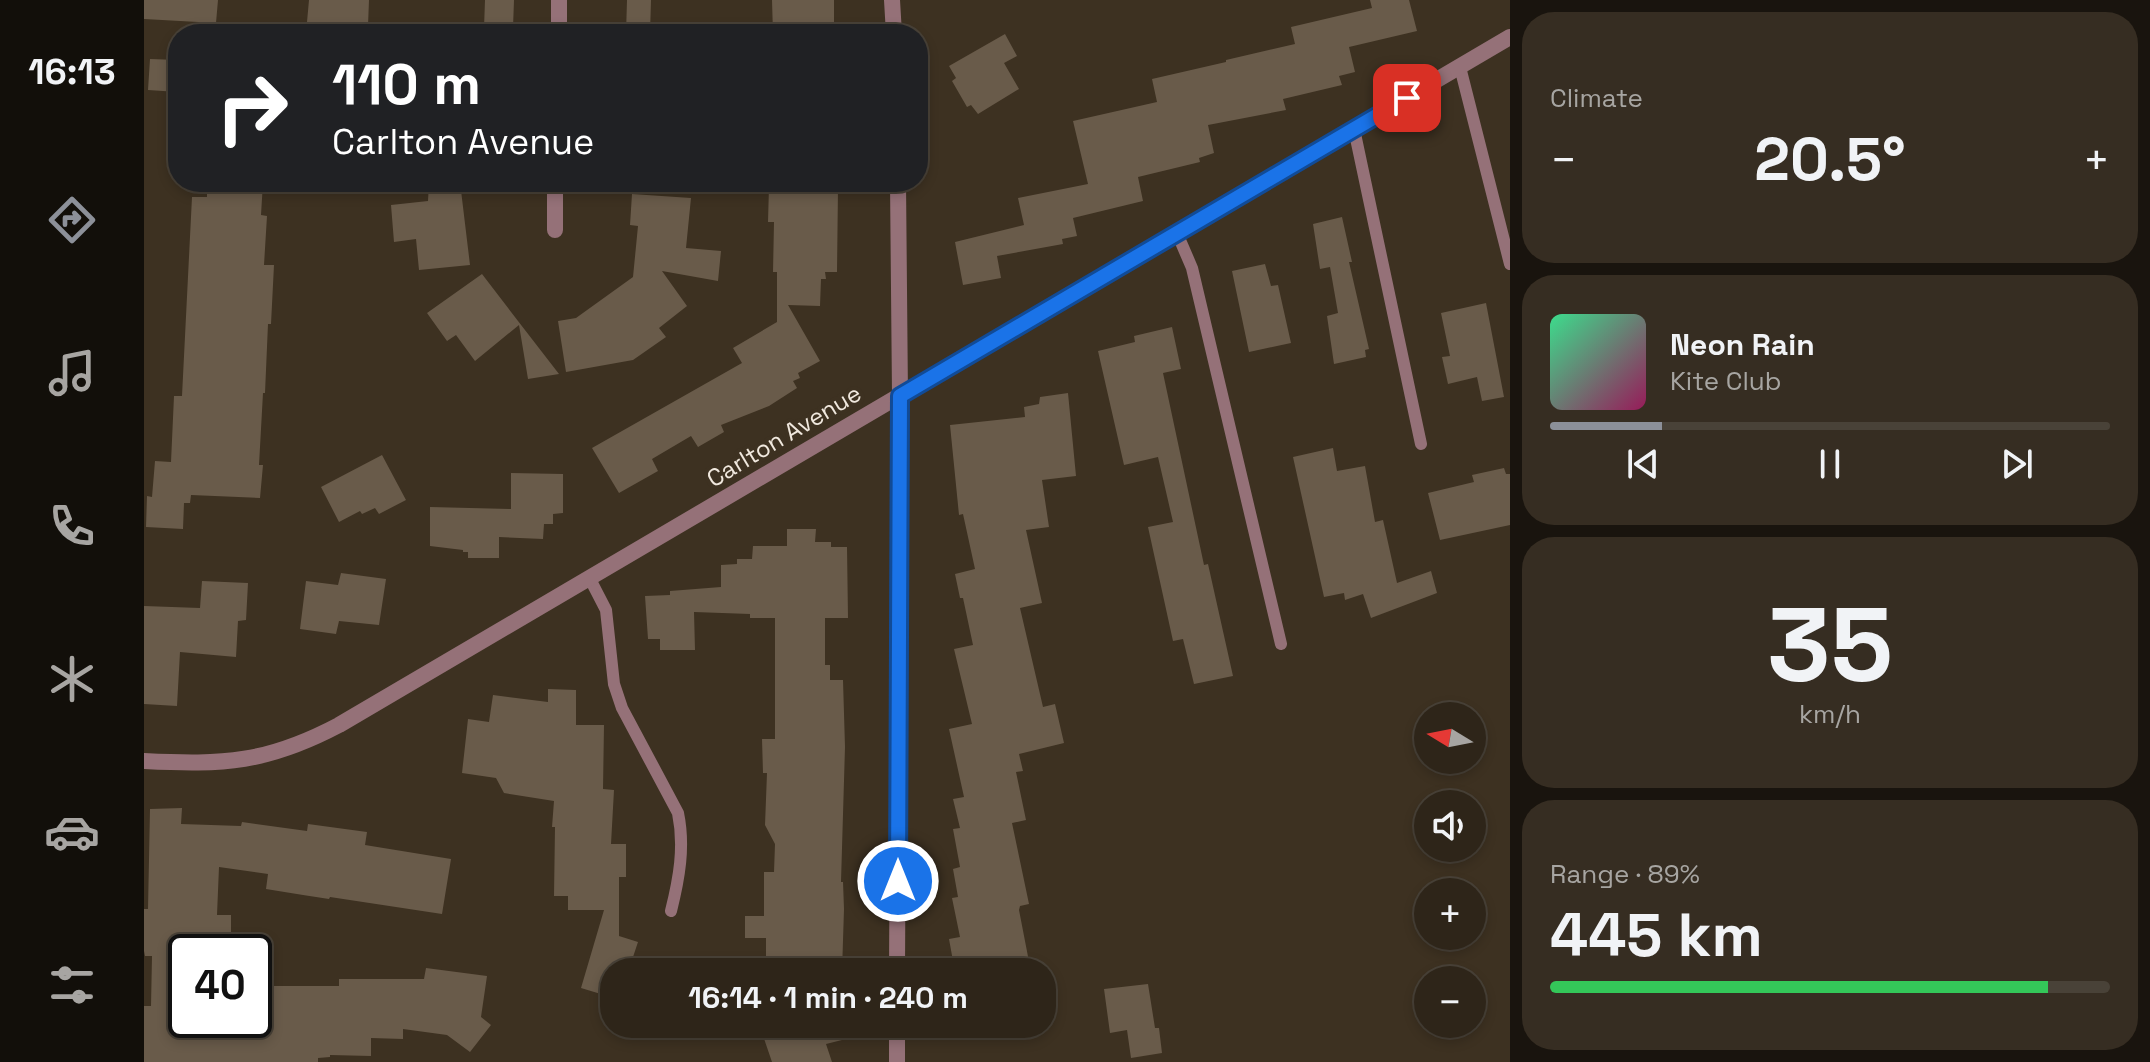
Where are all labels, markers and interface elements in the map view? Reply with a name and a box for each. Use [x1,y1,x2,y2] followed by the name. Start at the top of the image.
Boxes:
[28,49,116,95] text: 16:13
[332,49,481,120] text: 110 m
[200,56,304,160] icon: right
[1373,64,1441,132] pin
[1385,76,1429,120] icon: arrive
[1550,81,1643,115] text: Climate
[332,119,594,165] text: Carlton Avenue
[1754,121,1906,198] text: 20.5°
[1550,132,1577,188] text: −
[2083,132,2110,188] text: +
[44,192,100,248] icon: directions
[1670,325,1815,364] text: Neon Rain
[44,345,100,401] icon: music
[1670,364,1782,398] text: Kite Club
[701,377,867,494] street label: Carlton Avenue
[1621,442,1665,486] icon: previous
[1808,442,1852,486] icon: pause
[1995,442,2039,486] icon: next
[44,498,100,554] icon: phone
[1767,579,1893,711] text: 35
[44,651,100,707] icon: climate
[1799,697,1861,731] text: km/h
[1414,702,1486,774] north arrow
[1414,702,1486,1038] map controls
[1414,790,1486,862] button: sound
[44,804,100,860] icon: car
[856,839,940,923] position arrow
[1550,857,1700,891] text: Range · 89%
[1414,878,1486,950] button: +
[1550,897,1763,974] text: 445 km
[168,934,272,1038] speed limit sign: 40
[44,957,100,1013] icon: filters
[1414,966,1486,1038] button: −
[688,978,968,1017] text: 16:14 · 1 min · 240 m

